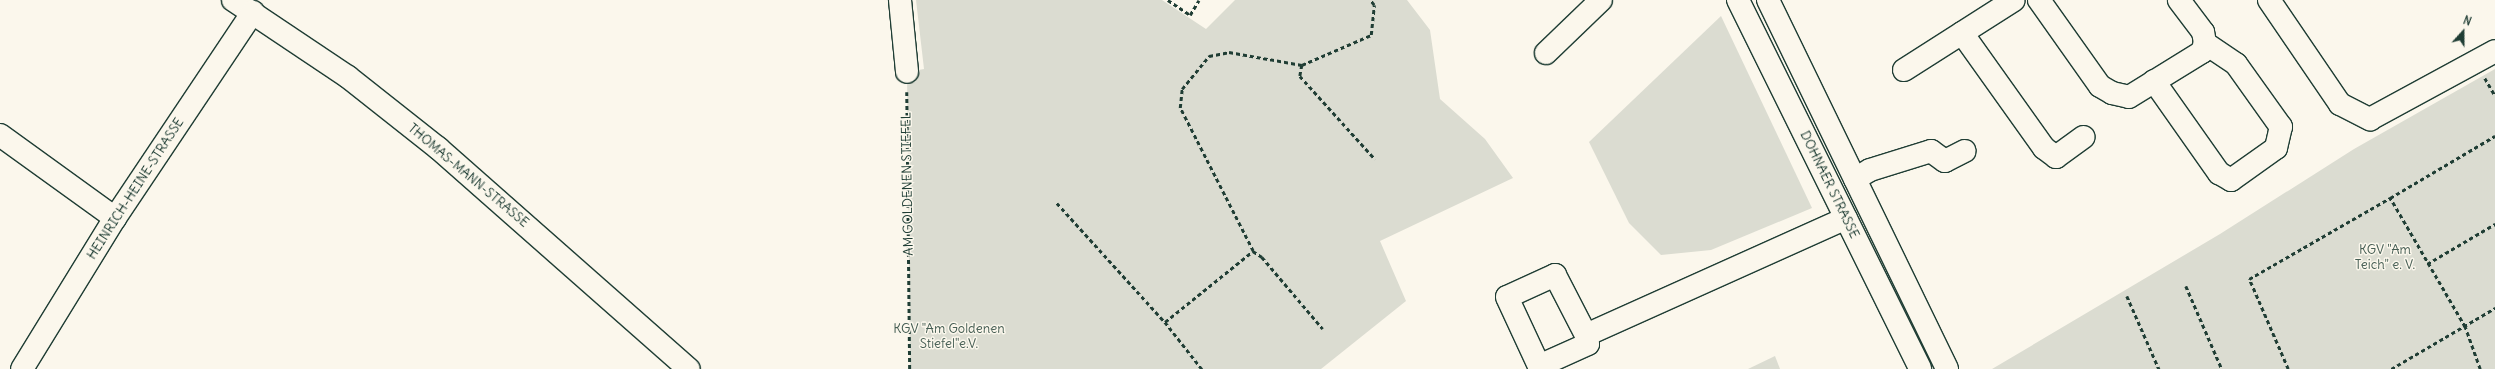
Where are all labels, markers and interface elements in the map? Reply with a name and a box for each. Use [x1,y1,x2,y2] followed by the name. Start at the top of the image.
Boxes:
[2443,12,2483,52] north arrow
[2461,13,2473,29] text: N
[899,112,917,256] street label: AM GOLDENEN STIEFEL
[84,115,188,263] street label: HEINRICH-HEINE-STRASSE
[404,121,532,231] street label: THOMAS-MANN-STRASSE
[1796,129,1862,241] street label: DOHNAER STRASSE
[2355,243,2415,274] park label: KGV "Am Teich" e. V.
[893,322,1005,353] park label: KGV "Am Goldenen Stiefel"e.V.

